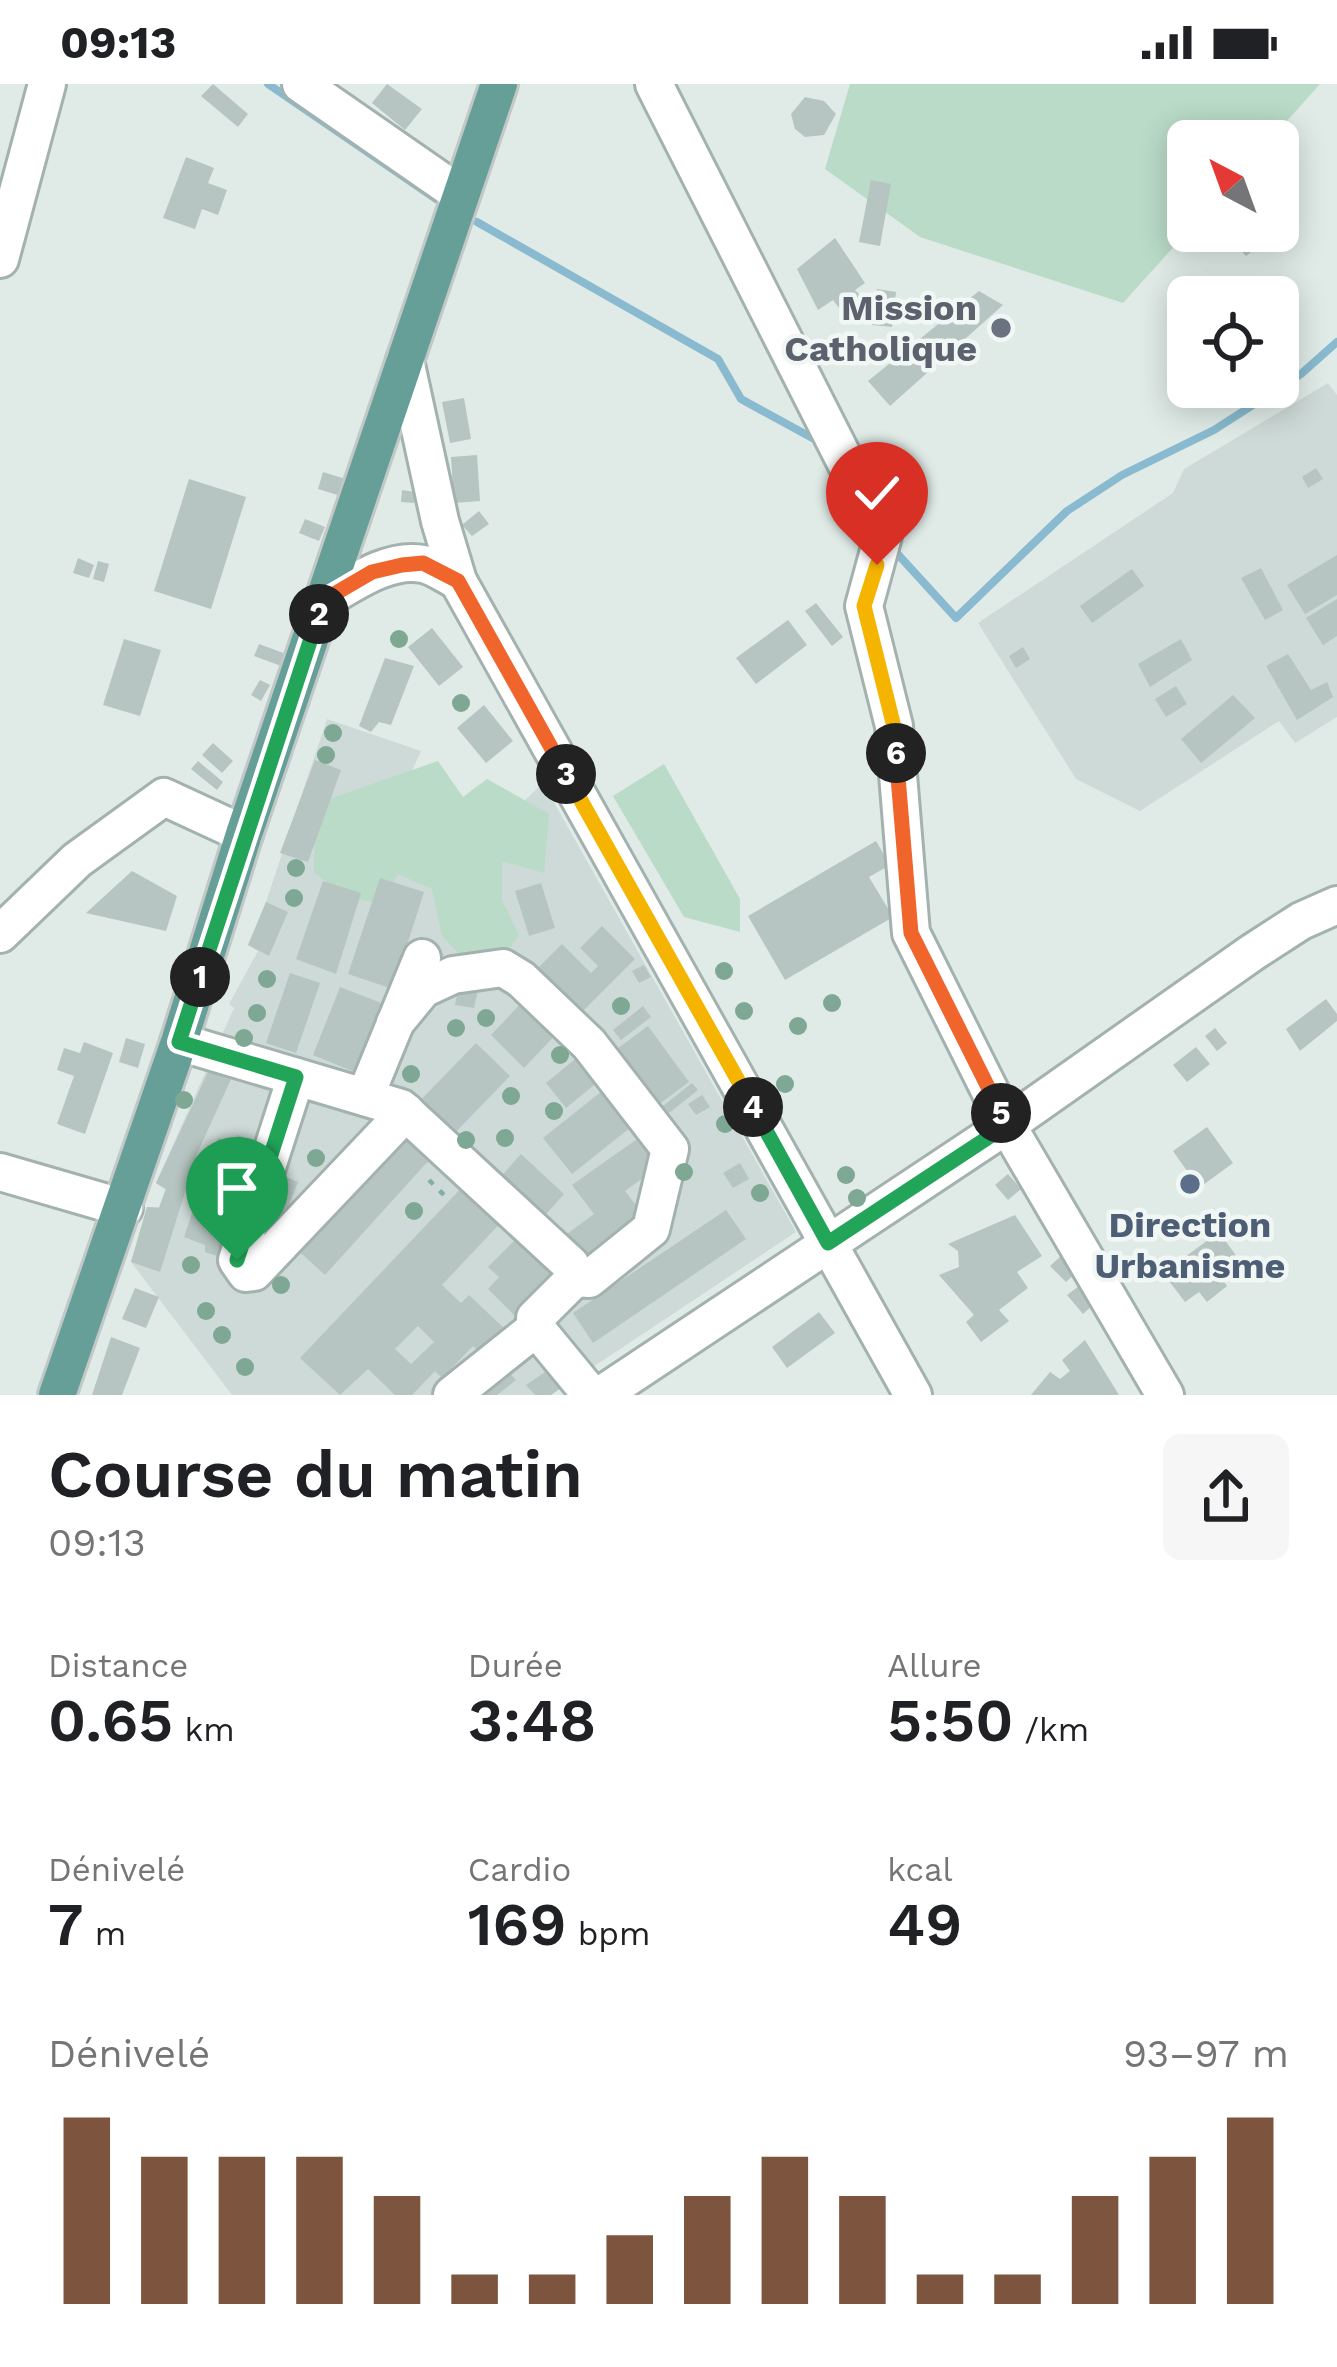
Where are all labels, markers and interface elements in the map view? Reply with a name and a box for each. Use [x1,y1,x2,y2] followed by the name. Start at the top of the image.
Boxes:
[60,16,176,69] text: 09:13
[1167,120,1299,252] north arrow
[1167,120,1299,408] map controls
[1167,276,1299,408] button: locate
[784,287,977,370] place label: Mission Catholique
[988,315,1014,341] marker: Mission Catholique
[826,442,928,565] pin
[844,460,910,526] icon: check
[289,584,349,644] pin: 2
[309,594,329,633] text: 2
[866,723,926,783] pin: 6
[886,733,906,772] text: 6
[536,744,596,804] pin: 3
[556,754,576,793] text: 3
[170,947,230,1007] pin: 1
[193,957,207,996] text: 1
[723,1077,783,1137] pin: 4
[971,1083,1031,1143] pin: 5
[742,1087,764,1126] text: 4
[991,1093,1011,1132] text: 5
[186,1137,288,1260] pin
[204,1155,270,1221] icon: arrive
[1177,1171,1203,1197] marker: Direction Urbanisme
[1095,1204,1285,1287] place label: Direction Urbanisme
[1163,1434,1289,1560] button: share
[48,1436,583,1513] text: Course du matin
[48,1520,146,1565] text: 09:13
[48,1646,188,1685] text: Distance
[468,1646,563,1685] text: Durée
[887,1646,982,1685] text: Allure
[48,1685,173,1756] text: 0.65
[468,1685,596,1756] text: 3:48
[887,1685,1013,1756] text: 5:50
[173,1710,235,1749] text: km
[1013,1710,1089,1749] text: /km
[48,1850,185,1889] text: Dénivelé
[468,1850,571,1889] text: Cardio
[887,1850,953,1889] text: kcal
[48,1889,83,1960] text: 7
[468,1889,566,1960] text: 169
[887,1889,962,1960] text: 49
[83,1914,126,1953] text: m
[566,1914,651,1953] text: bpm
[48,2031,210,2076] text: Dénivelé
[1123,2031,1289,2076] text: 93–97 m

